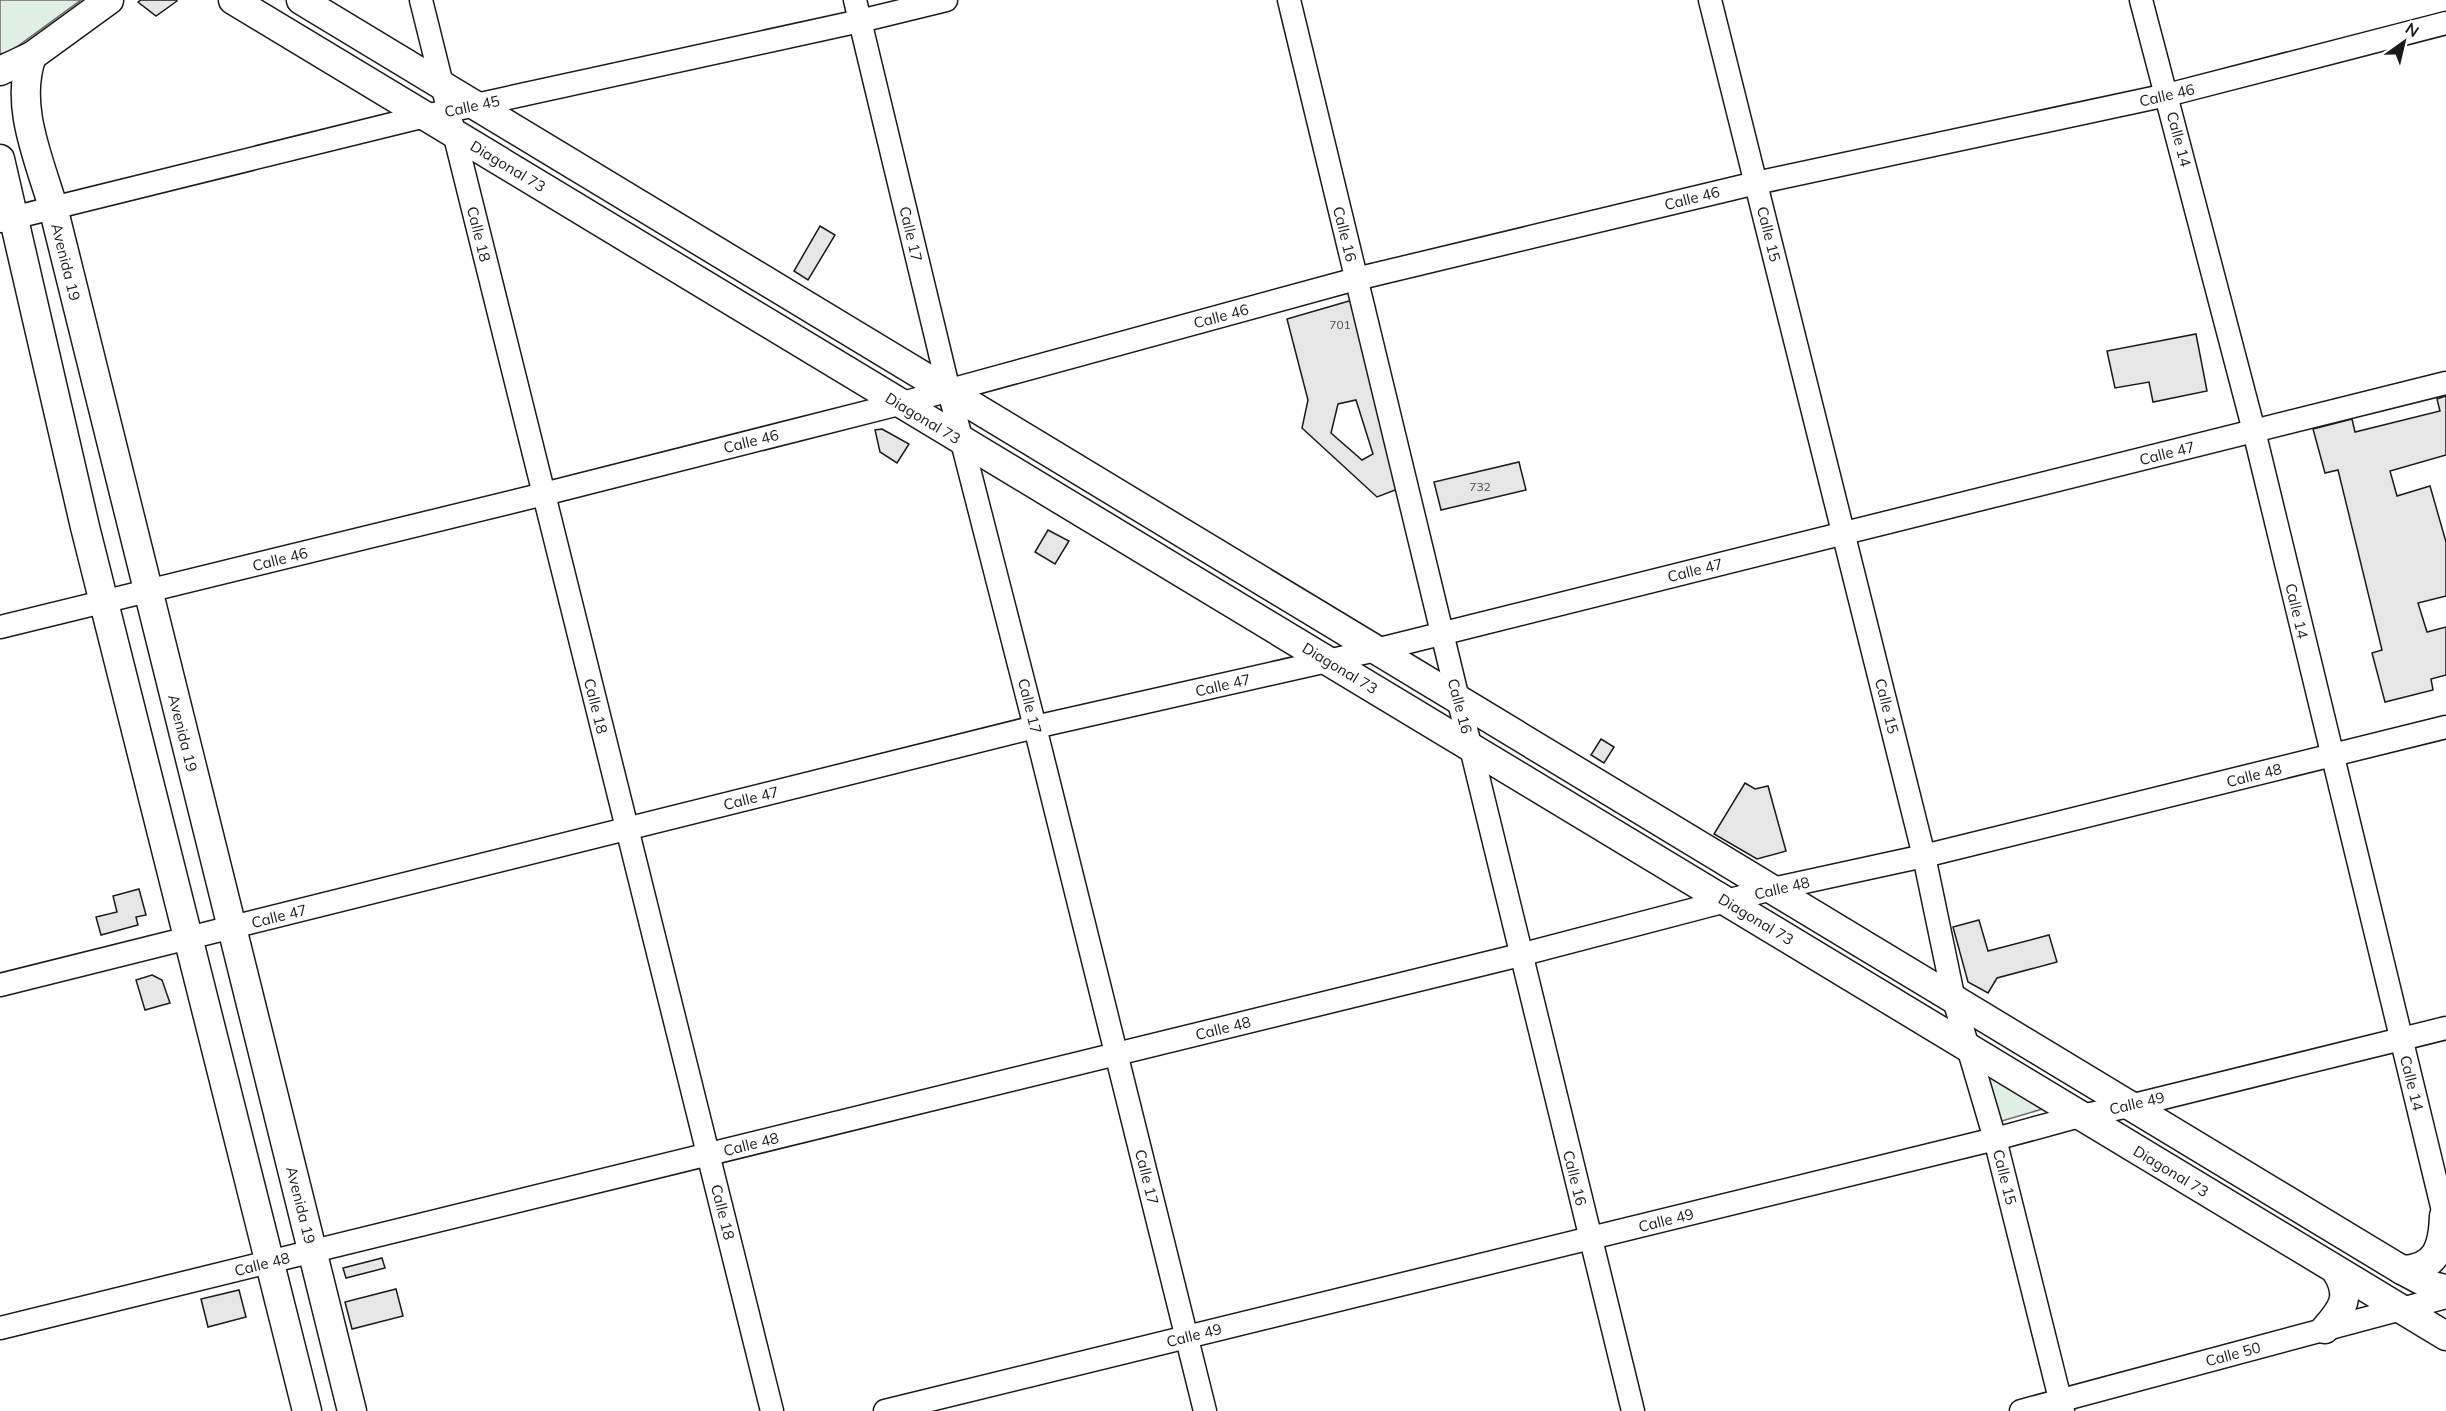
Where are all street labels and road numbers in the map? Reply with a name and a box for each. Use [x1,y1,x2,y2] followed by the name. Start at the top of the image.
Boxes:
[2137,79,2197,111] street label: Calle 46
[443,91,501,121] street label: Calle 45
[2163,109,2195,169] street label: Calle 14
[467,136,549,196] street label: Diagonal 73
[1662,182,1722,214] street label: Calle 46
[463,204,495,264] street label: Calle 18
[895,204,927,264] street label: Calle 17
[1329,204,1361,264] street label: Calle 16
[1753,204,1785,264] street label: Calle 15
[47,221,85,303] street label: Avenida 19
[1191,300,1251,332] street label: Calle 46
[882,388,964,448] street label: Diagonal 73
[721,425,781,457] street label: Calle 46
[2137,437,2197,469] street label: Calle 47
[250,543,310,575] street label: Calle 46
[1665,554,1725,586] street label: Calle 47
[2281,581,2313,641] street label: Calle 14
[1299,638,1381,698] street label: Diagonal 73
[1193,669,1253,701] street label: Calle 47
[580,676,612,736] street label: Calle 18
[1014,676,1046,736] street label: Calle 17
[1444,676,1476,736] street label: Calle 16
[1871,676,1903,736] street label: Calle 15
[164,692,202,774] street label: Avenida 19
[2224,759,2284,791] street label: Calle 48
[721,782,781,814] street label: Calle 47
[1752,872,1812,904] street label: Calle 48
[1715,889,1797,949] street label: Diagonal 73
[249,900,309,932] street label: Calle 47
[1193,1012,1253,1044] street label: Calle 48
[2396,1053,2428,1113] street label: Calle 14
[2107,1087,2167,1119] street label: Calle 49
[721,1128,781,1160] street label: Calle 48
[2130,1141,2212,1201] street label: Diagonal 73
[1131,1147,1163,1207] street label: Calle 17
[1989,1147,2021,1207] street label: Calle 15
[1559,1148,1591,1208] street label: Calle 16
[282,1164,320,1246] street label: Avenida 19
[707,1182,739,1242] street label: Calle 18
[1636,1204,1696,1236] street label: Calle 49
[232,1248,292,1280] street label: Calle 48
[1164,1319,1224,1351] street label: Calle 49
[2203,1338,2263,1370] street label: Calle 50

